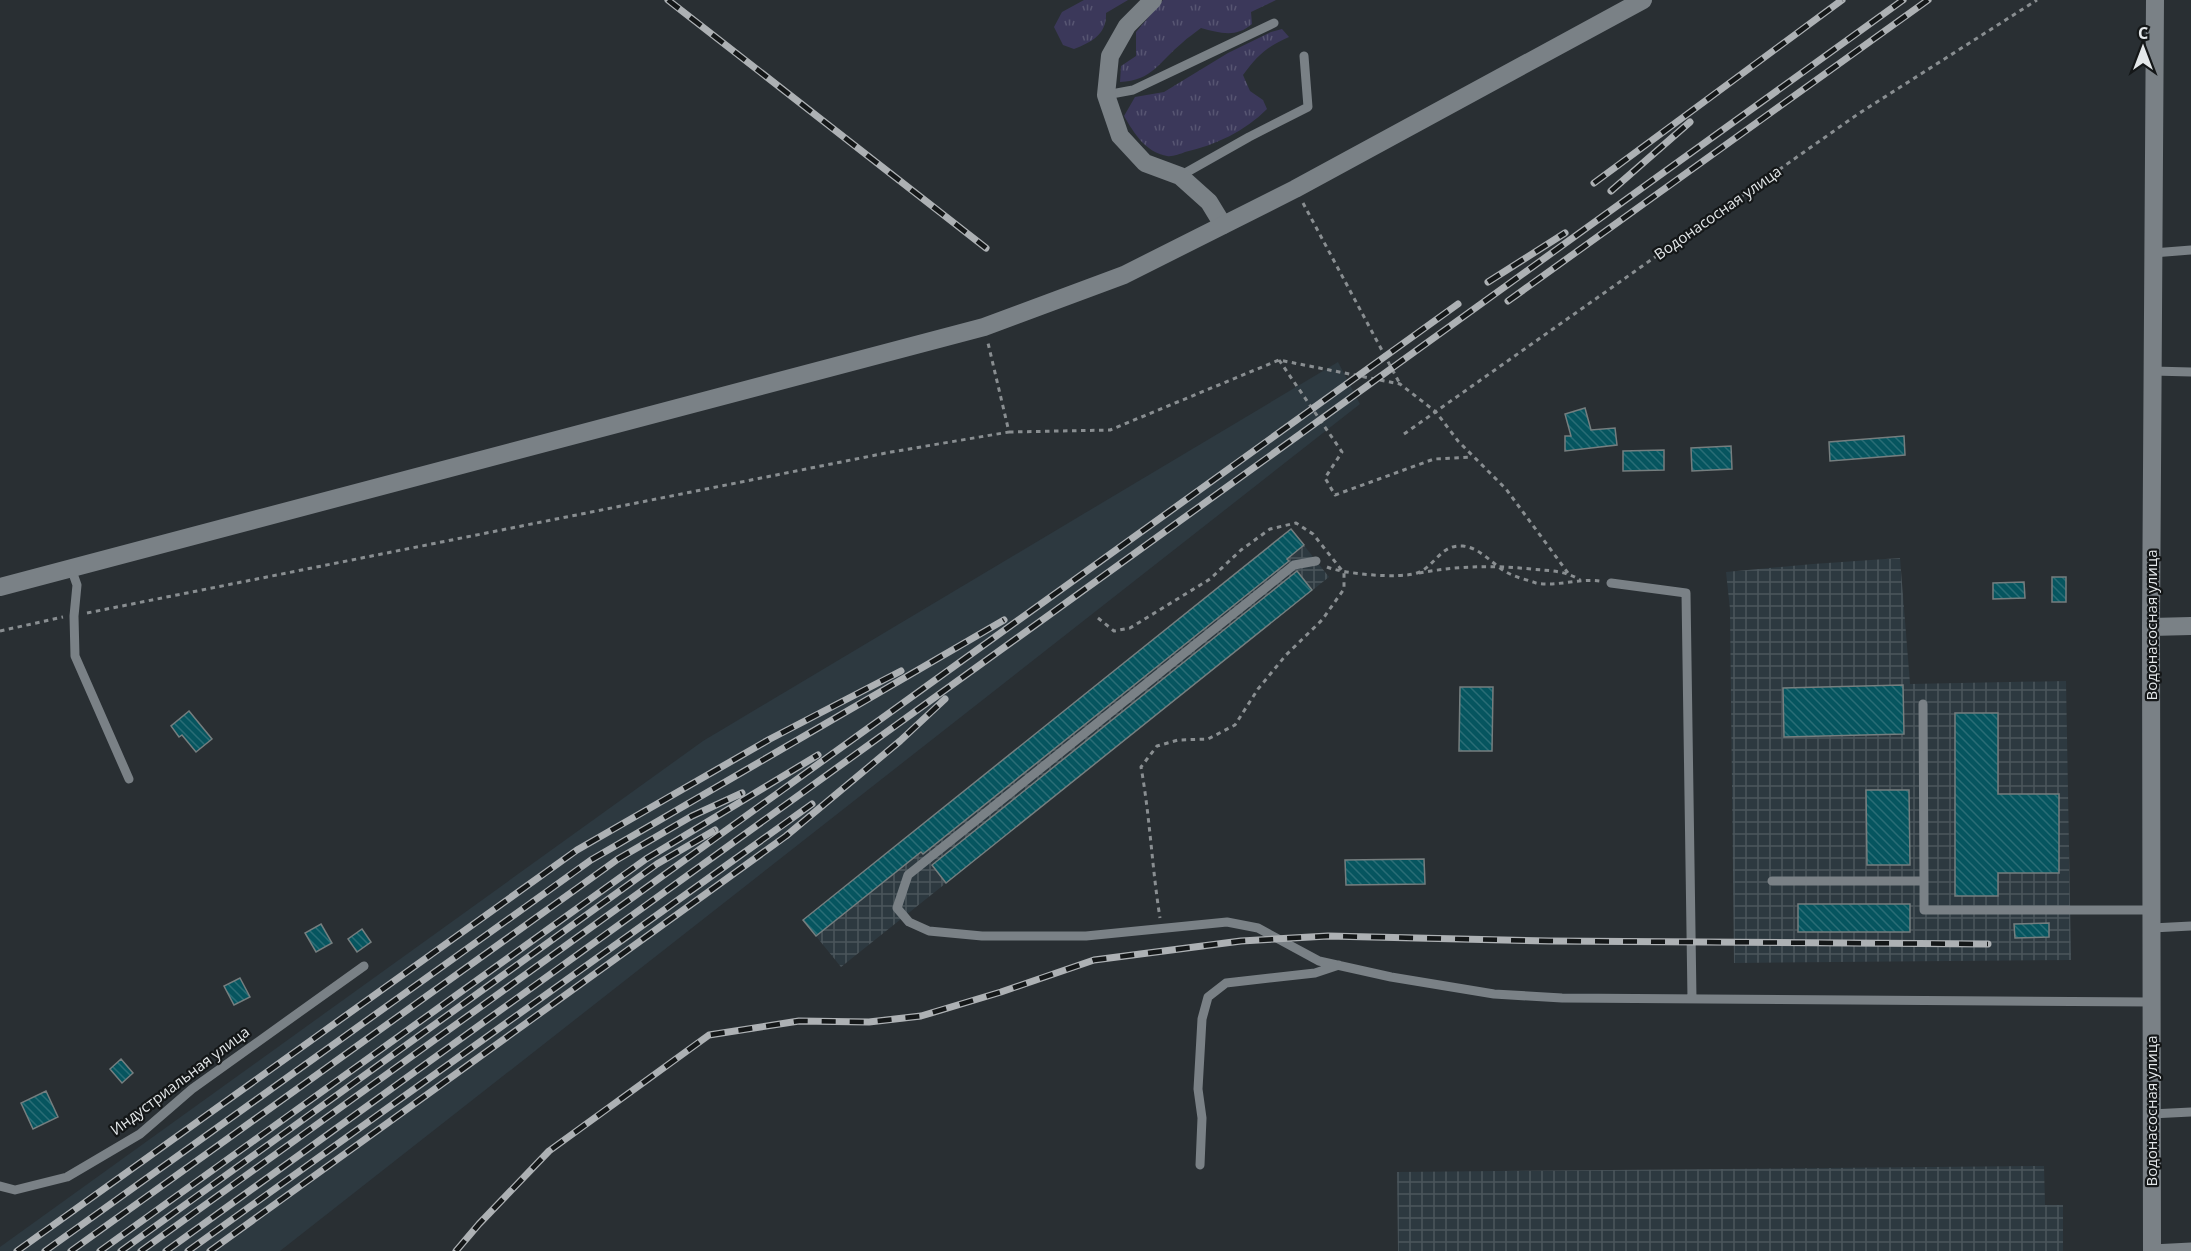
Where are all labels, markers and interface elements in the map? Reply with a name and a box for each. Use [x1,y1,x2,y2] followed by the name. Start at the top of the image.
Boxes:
[2113,18,2173,78] north arrow
[2138,22,2148,44] text: С
[1650,161,1785,264] street label: Водонасосная улица
[2141,550,2161,700] street label: Водонасосная улица
[106,1021,253,1139] street label: Индустриальная улица
[2141,1036,2161,1186] street label: Водонасосная улица

